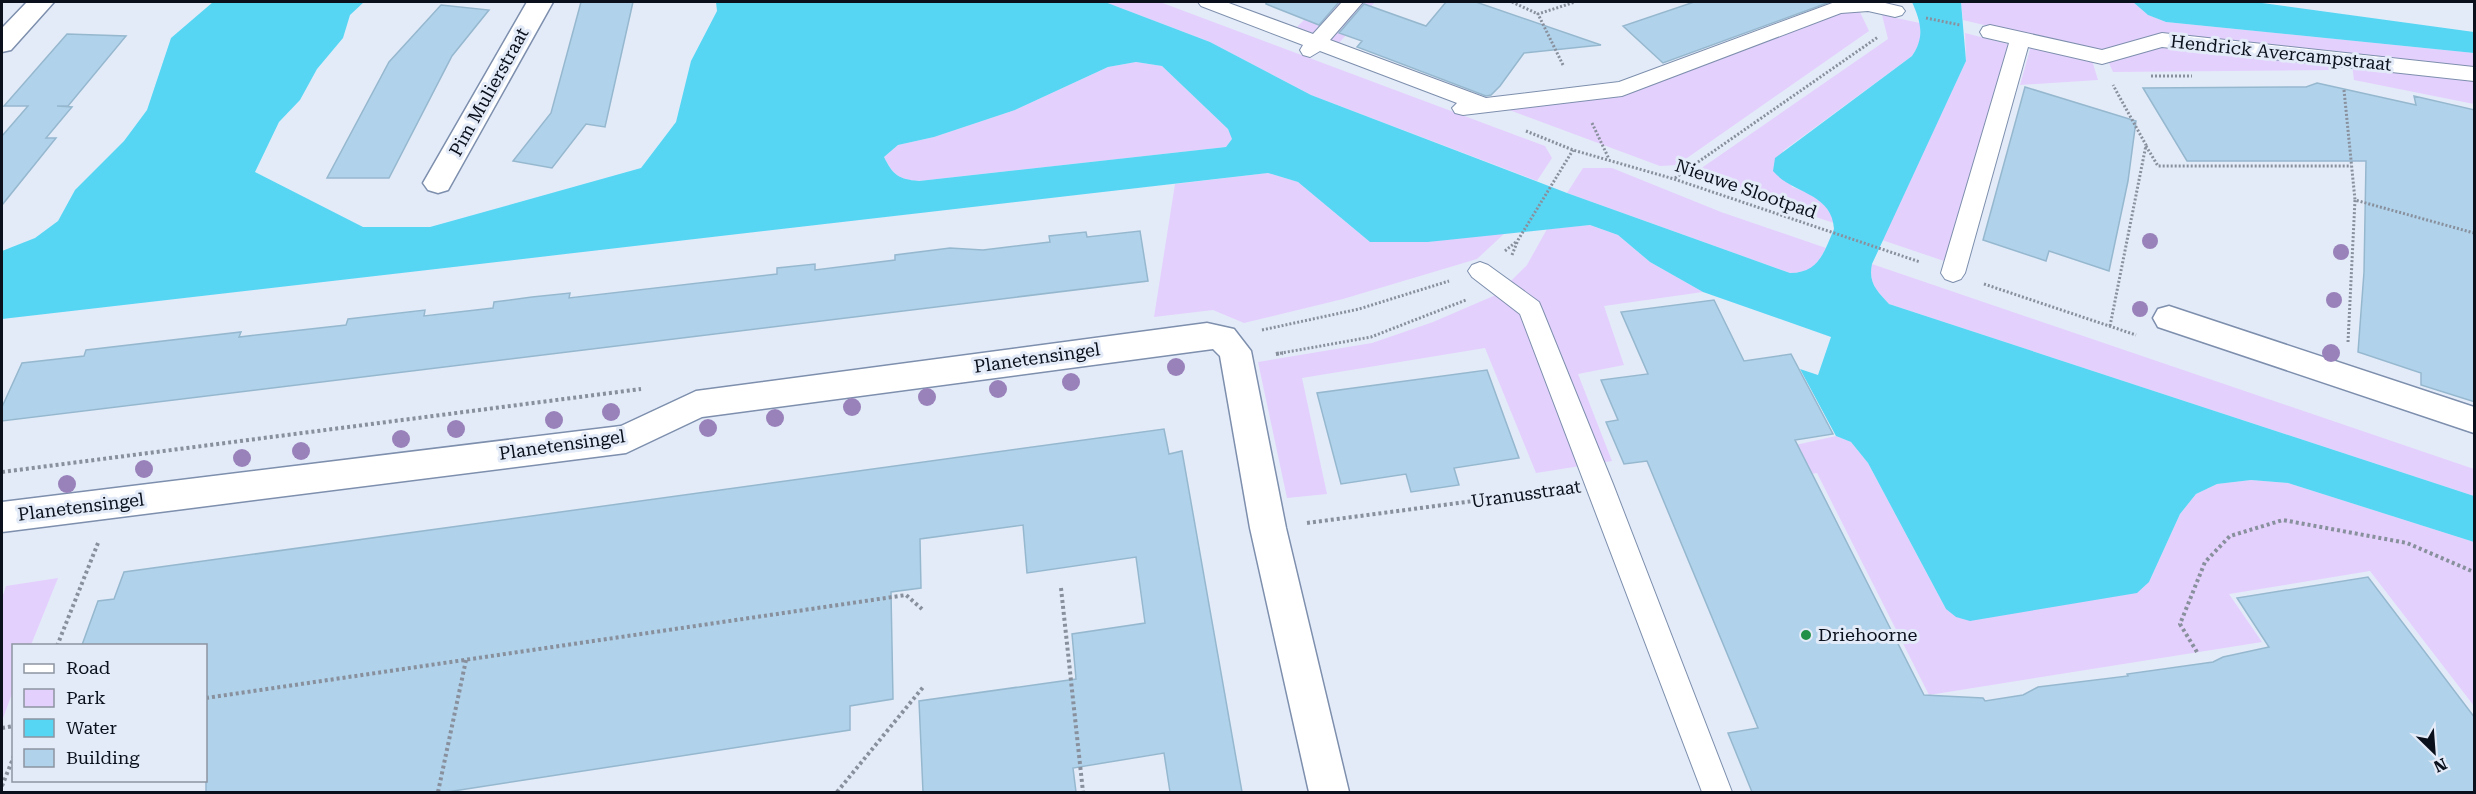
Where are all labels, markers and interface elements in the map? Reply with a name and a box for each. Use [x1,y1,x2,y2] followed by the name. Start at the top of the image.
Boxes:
[445,24,533,160] street label: Pim Mulierstraat
[2169,30,2393,75] street label: Hendrick Avercampstraat
[1673,154,1820,223] street label: Nieuwe Slootpad
[972,338,1102,377] street label: Planetensingel
[497,425,627,464] street label: Planetensingel
[1470,475,1582,512] street label: Uranusstraat
[17,488,146,525] street label: Planetensingel
[1818,624,1917,645] place label: Driehoorne
[1799,628,1813,642] marker: Driehoorne
[12,644,207,782] legend
[66,657,111,678] text: Road
[66,687,106,708] text: Park
[66,717,117,738] text: Water
[2404,722,2464,782] north arrow
[66,747,140,768] text: Building
[2431,754,2450,776] text: N

